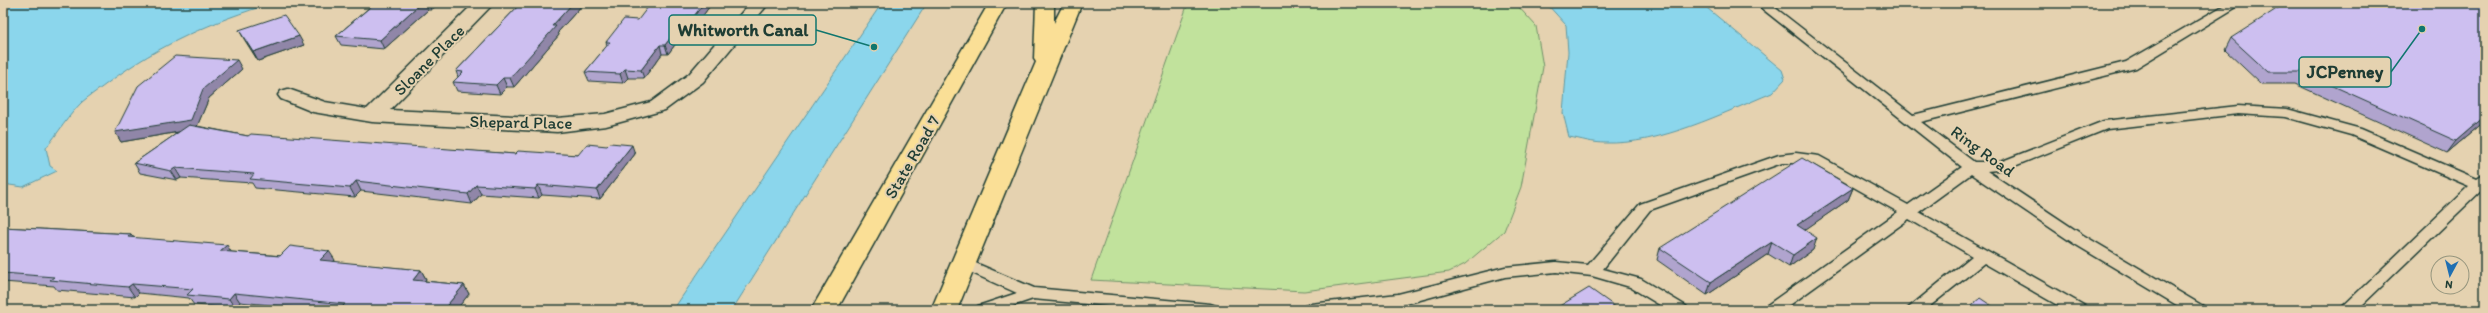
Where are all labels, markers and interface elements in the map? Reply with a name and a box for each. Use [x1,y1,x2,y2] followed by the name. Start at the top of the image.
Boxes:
[669,15,816,45] callout: Whitworth Canal
[678,19,809,41] text: Whitworth Canal
[389,20,469,100] street label: Sloane Place
[2299,57,2391,87] callout: JCPenney
[2306,61,2384,83] text: JCPenney
[469,111,573,133] street label: Shepard Place
[880,111,944,202] street label: State Road 7
[1947,121,2019,181] street label: Ring Road
[2430,255,2470,295] north arrow
[2444,278,2453,291] text: N

